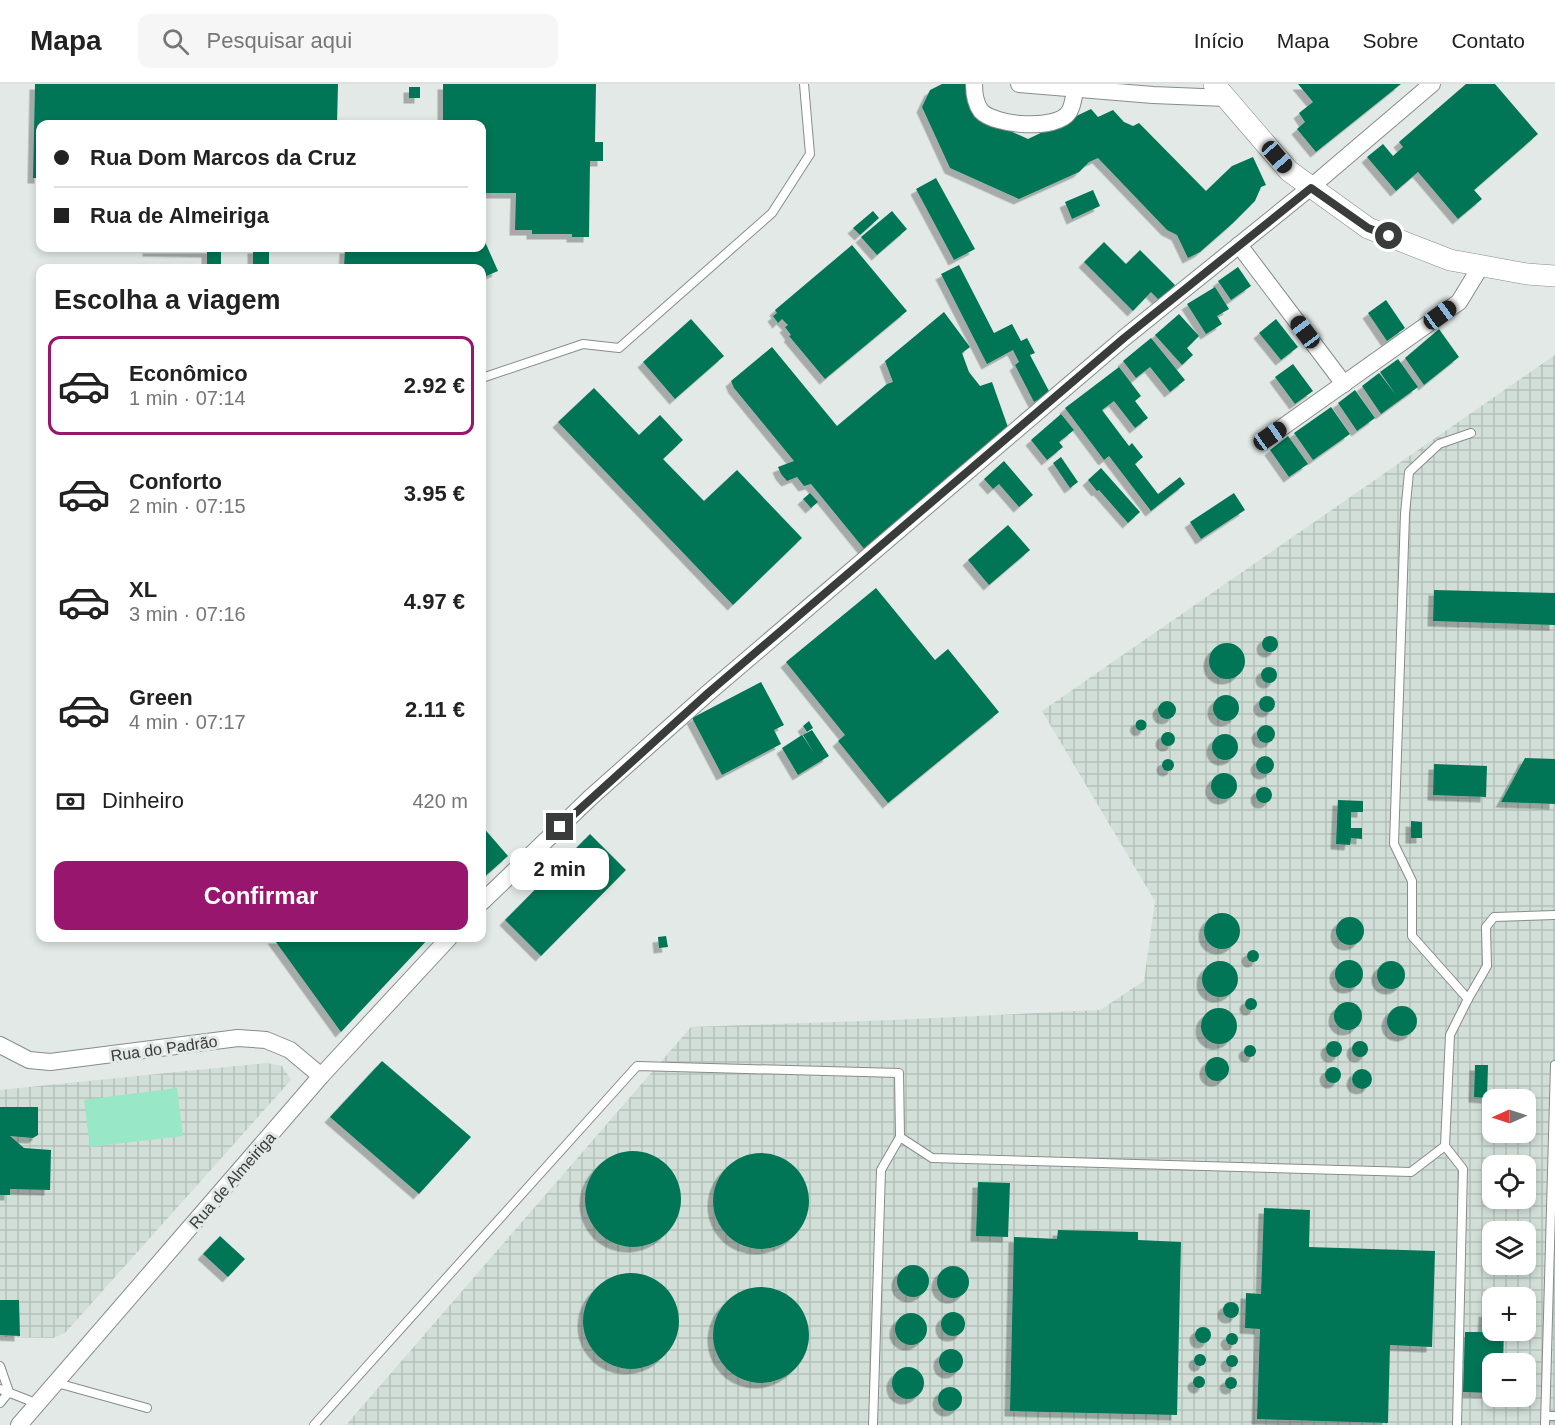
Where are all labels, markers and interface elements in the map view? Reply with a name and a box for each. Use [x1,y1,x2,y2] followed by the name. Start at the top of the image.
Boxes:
[138,14,558,68] search box
[30,25,102,56] text: Mapa
[159,25,192,58] icon: search
[207,28,352,53] text: Pesquisar aqui
[1194,29,1244,52] text: Início
[1277,29,1329,52] text: Mapa
[1362,29,1418,52] text: Sobre
[1451,29,1525,52] text: Contato
[1258,138,1296,176] car
[90,145,357,170] text: Rua Dom Marcos da Cruz
[90,203,269,228] text: Rua de Almeiriga
[1375,222,1402,249] route start
[54,285,281,315] text: Escolha a viagem
[1420,297,1460,333] car
[1287,312,1323,352] car
[57,359,111,413] icon: car
[129,361,248,386] text: Econômico
[404,373,465,398] text: 2.92 €
[129,387,246,409] text: 1 min · 07:14
[1250,418,1290,454] car
[57,467,111,521] icon: car
[129,469,222,494] text: Conforto
[404,481,465,506] text: 3.95 €
[129,495,246,517] text: 2 min · 07:15
[57,575,111,629] icon: car
[129,577,157,602] text: XL
[404,589,465,614] text: 4.97 €
[129,603,246,625] text: 3 min · 07:16
[57,683,111,737] icon: car
[129,685,193,710] text: Green
[405,697,465,722] text: 2.11 €
[129,711,246,733] text: 4 min · 07:17
[54,785,87,818] icon: cash
[102,788,184,813] text: Dinheiro
[412,790,468,812] text: 420 m
[546,813,573,840] route end
[510,848,610,890] callout: 2 min
[533,858,586,880] text: 2 min
[54,861,468,930] button: Confirmar
[110,1033,219,1064] street label: Rua do Padrão
[1482,1089,1536,1143] north arrow
[1482,1089,1536,1407] map controls
[186,1129,279,1232] street label: Rua de Almeiriga
[1482,1155,1536,1209] button: locate
[1482,1221,1536,1275] button: layers
[1482,1287,1536,1341] button: +
[1482,1353,1536,1407] button: −

